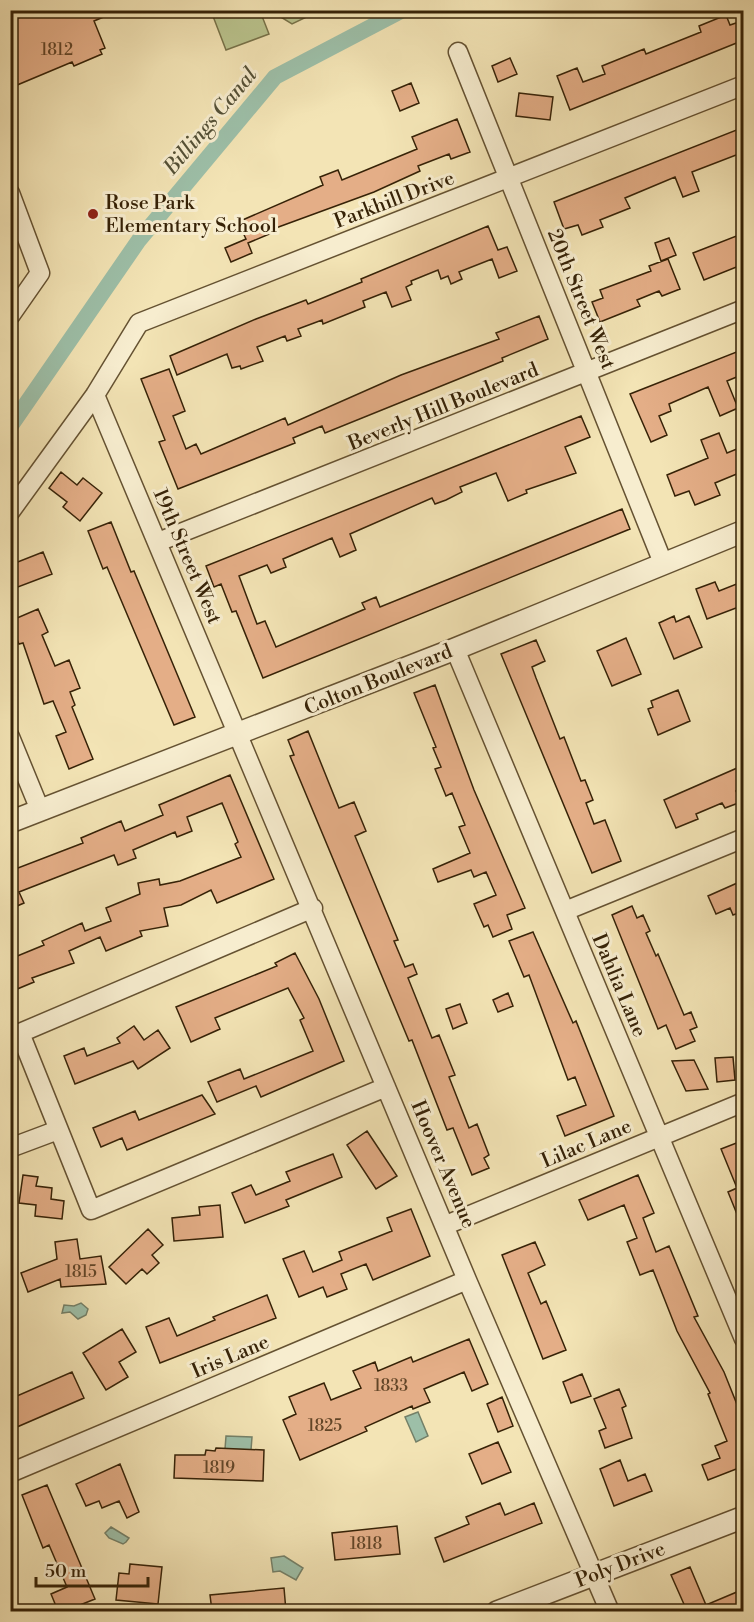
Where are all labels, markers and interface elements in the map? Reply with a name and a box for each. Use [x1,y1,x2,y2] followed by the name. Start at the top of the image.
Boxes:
[41,40,73,60] house number: 1812
[158,63,263,181] water label: Billings Canal
[331,166,458,235] street label: Parkhill Drive
[105,191,277,239] place label: Rose Park Elementary School
[86,207,100,221] marker: Rose Park Elementary School
[541,226,620,374] street label: 20th Street West
[344,358,543,457] street label: Beverly Hill Boulevard
[147,485,226,628] street label: 19th Street West
[301,639,457,721] street label: Colton Boulevard
[586,930,652,1041] street label: Dahlia Lane
[404,1097,481,1232] street label: Hoover Avenue
[538,1114,635,1175] street label: Lilac Lane
[65,1262,97,1282] house number: 1815
[188,1330,273,1385] street label: Iris Lane
[374,1376,408,1396] house number: 1833
[308,1416,342,1436] house number: 1825
[203,1458,235,1478] house number: 1819
[350,1534,382,1554] house number: 1818
[572,1537,669,1594] street label: Poly Drive
[36,1550,148,1588] scale bar
[45,1560,87,1583] text: 50 m

